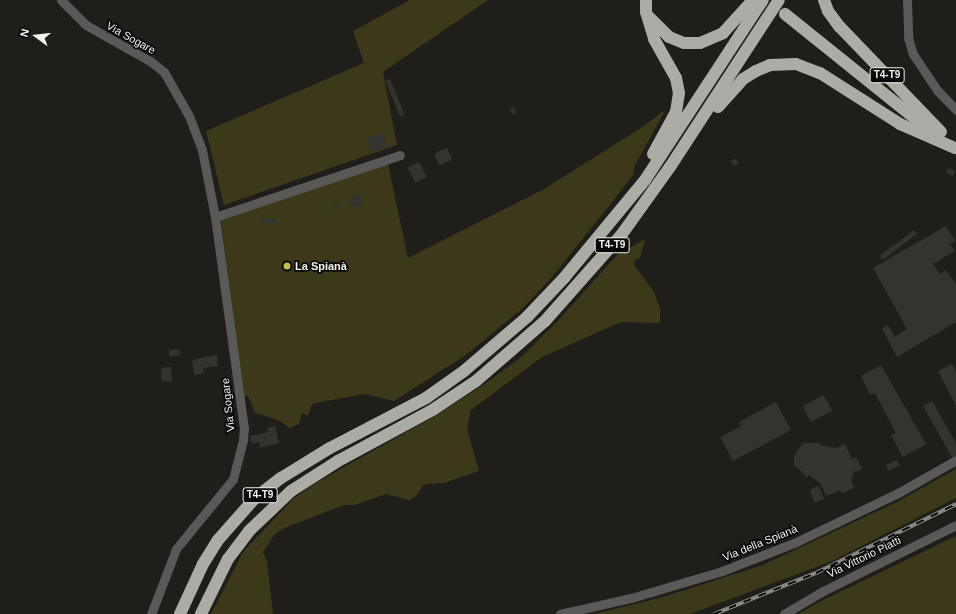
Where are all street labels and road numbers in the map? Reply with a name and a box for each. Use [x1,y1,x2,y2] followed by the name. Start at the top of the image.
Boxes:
[104,19,158,57] street label: Via Sogare
[869,67,905,83] road number: T4-T9
[594,237,630,253] road number: T4-T9
[219,377,237,433] street label: Via Sogare
[242,487,278,503] road number: T4-T9
[721,522,799,564] street label: Via della Spianà
[825,533,903,581] street label: Via Vittorio Piatti

